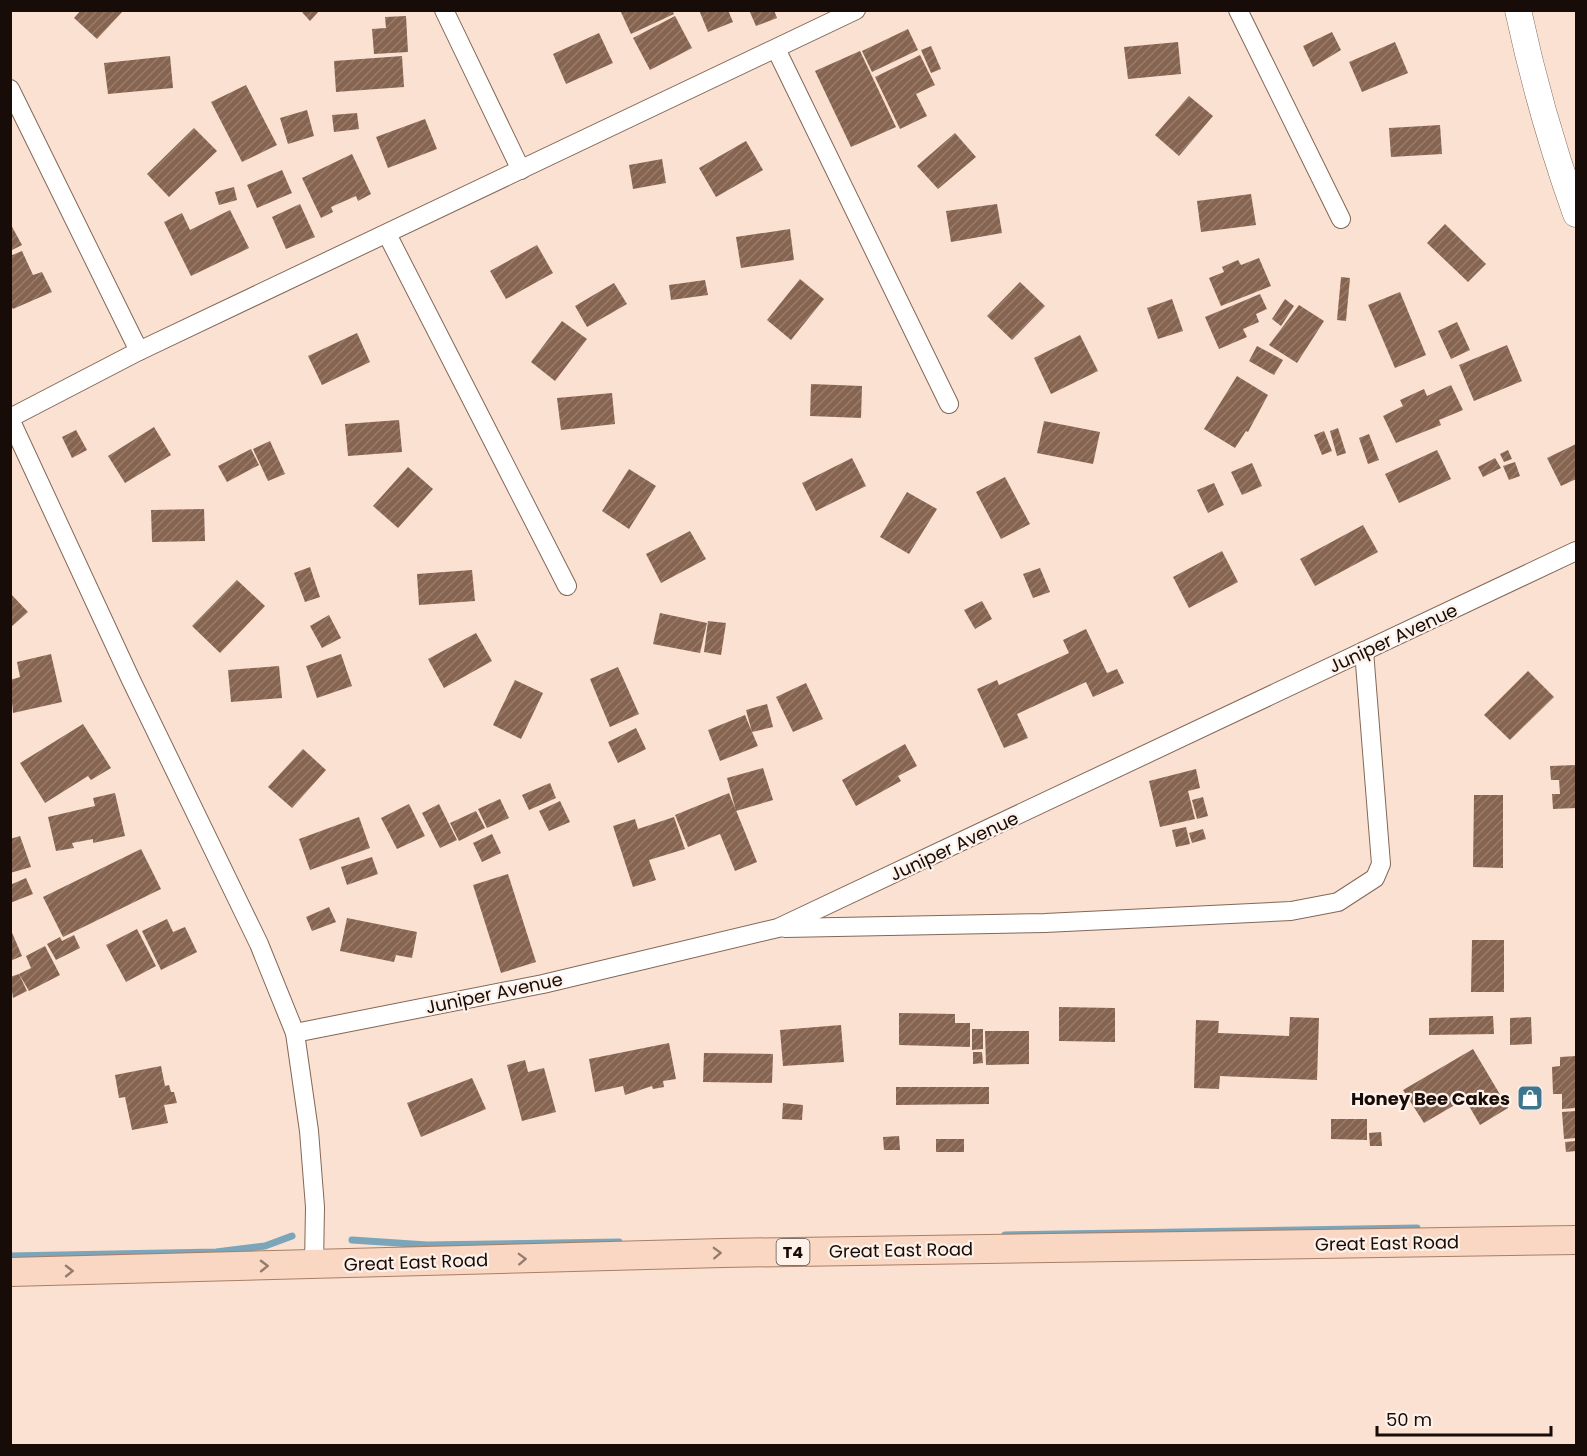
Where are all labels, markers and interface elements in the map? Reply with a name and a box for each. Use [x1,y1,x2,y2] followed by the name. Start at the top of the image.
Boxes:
[1325,597,1461,679] street label: Juniper Avenue
[886,805,1022,887] street label: Juniper Avenue
[423,966,565,1020] street label: Juniper Avenue
[1515,1083,1545,1113] shop icon: Honey Bee Cakes
[1351,1086,1510,1111] place label: Honey Bee Cakes
[1315,1229,1459,1257] street label: Great East Road
[829,1236,973,1264] street label: Great East Road
[776,1239,810,1265] road number: T4
[712,1246,721,1259] one-way arrow
[343,1247,489,1277] street label: Great East Road
[517,1252,526,1265] one-way arrow
[259,1260,268,1273] one-way arrow
[64,1264,73,1277] one-way arrow
[1377,1399,1551,1437] scale bar
[1386,1407,1432,1432] text: 50 m

